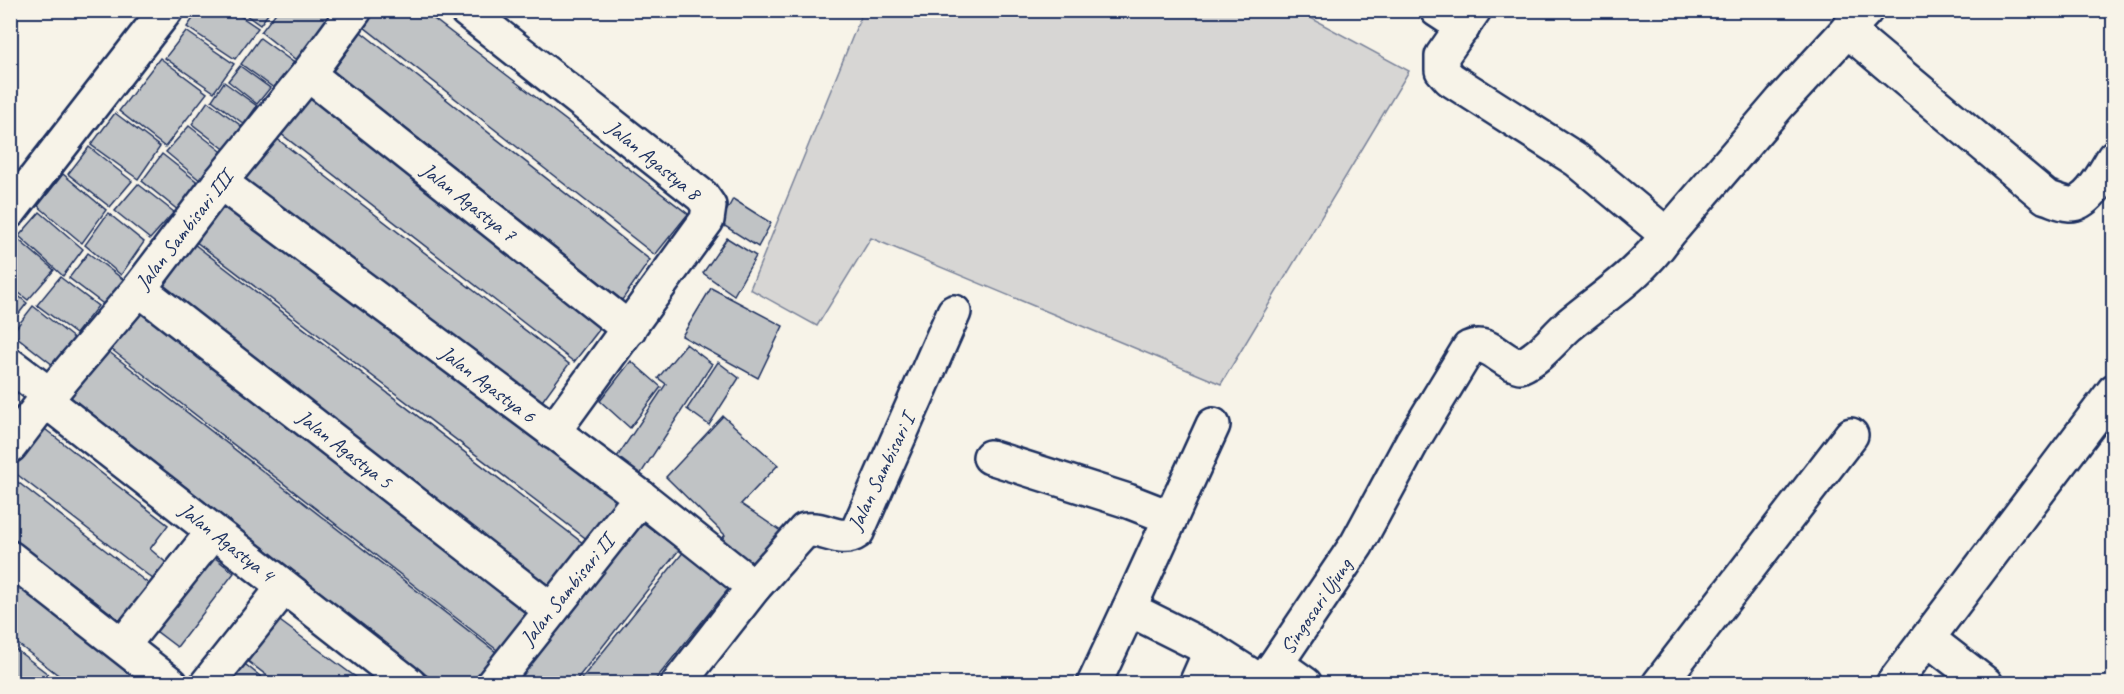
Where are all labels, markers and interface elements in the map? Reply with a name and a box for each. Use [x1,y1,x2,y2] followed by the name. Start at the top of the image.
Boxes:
[601,114,708,207] street label: Jalan Agastya 8
[415,156,523,248] street label: Jalan Agastya 7
[129,162,241,295] street label: Jalan Sambisari III
[434,339,542,429] street label: Jalan Agastya 6
[291,403,399,495] street label: Jalan Agastya 5
[841,406,922,535] street label: Jalan Sambisari I
[173,496,282,589] street label: Jalan Agastya 4
[514,526,622,651] street label: Jalan Sambisari II
[1274,552,1359,659] street label: Singosari Ujung

